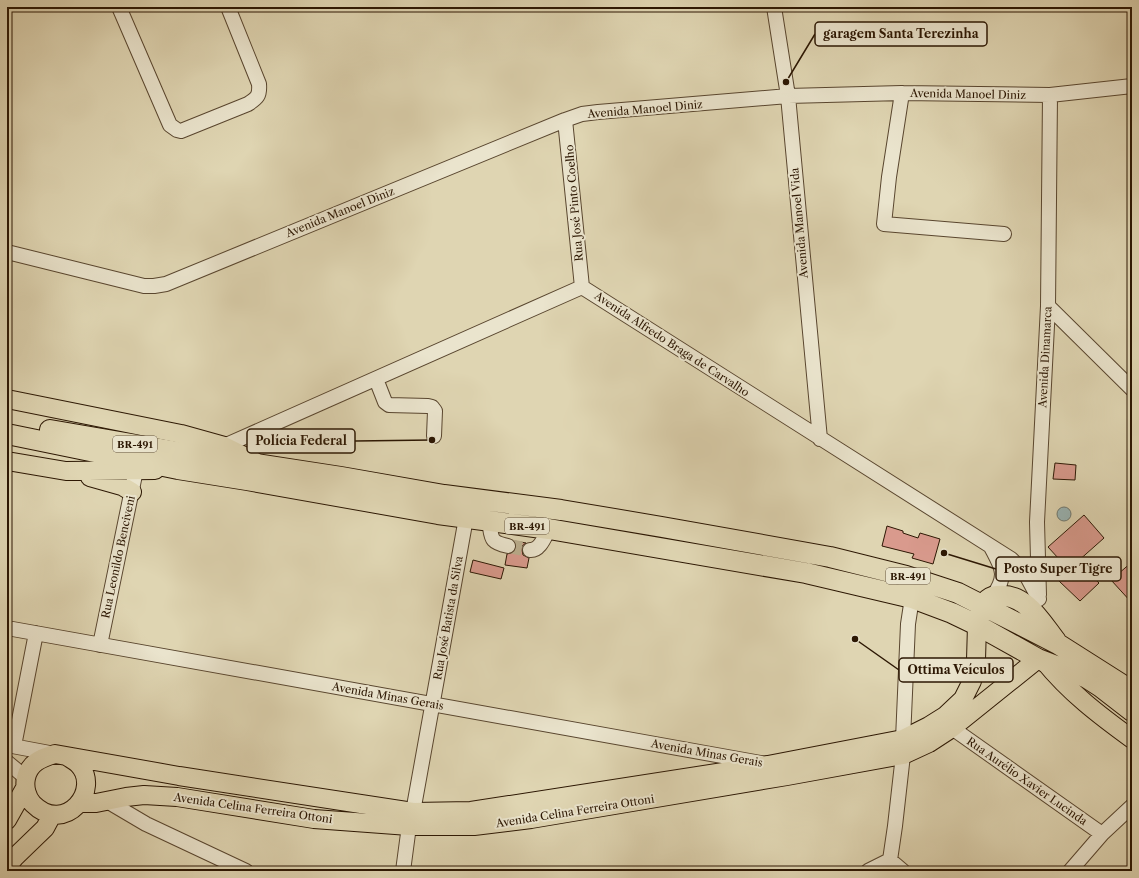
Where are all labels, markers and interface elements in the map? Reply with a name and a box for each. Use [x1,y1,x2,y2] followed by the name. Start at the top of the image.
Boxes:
[815,22,987,46] callout: garagem Santa Terezinha
[822,26,980,41] text: garagem Santa Terezinha
[909,86,1026,102] street label: Avenida Manoel Diniz
[586,97,704,121] street label: Avenida Manoel Diniz
[562,144,586,262] street label: Rua José Pinto Coelho
[787,167,811,280] street label: Avenida Manoel Vida
[283,184,397,241] street label: Avenida Manoel Diniz
[591,288,752,400] street label: Avenida Alfredo Braga de Carvalho
[1035,306,1055,409] street label: Avenida Dinamarca
[247,429,355,453] callout: Polícia Federal
[255,433,347,448] text: Polícia Federal
[113,436,157,452] road number: BR-491
[98,494,138,620] street label: Rua Leonildo Benciveni
[505,518,549,534] road number: BR-491
[430,555,466,681] street label: Rua José Batista da Silva
[996,557,1121,581] callout: Posto Super Tigre
[1004,561,1112,576] text: Posto Super Tigre
[886,568,930,584] road number: BR-491
[899,658,1013,682] callout: Ottima Veículos
[907,662,1005,677] text: Ottima Veículos
[330,679,445,713] street label: Avenida Minas Gerais
[964,734,1090,828] street label: Rua Aurélio Xavier Lucinda
[649,736,764,770] street label: Avenida Minas Gerais
[172,790,334,826] street label: Avenida Celina Ferreira Ottoni
[494,791,656,831] street label: Avenida Celina Ferreira Ottoni

